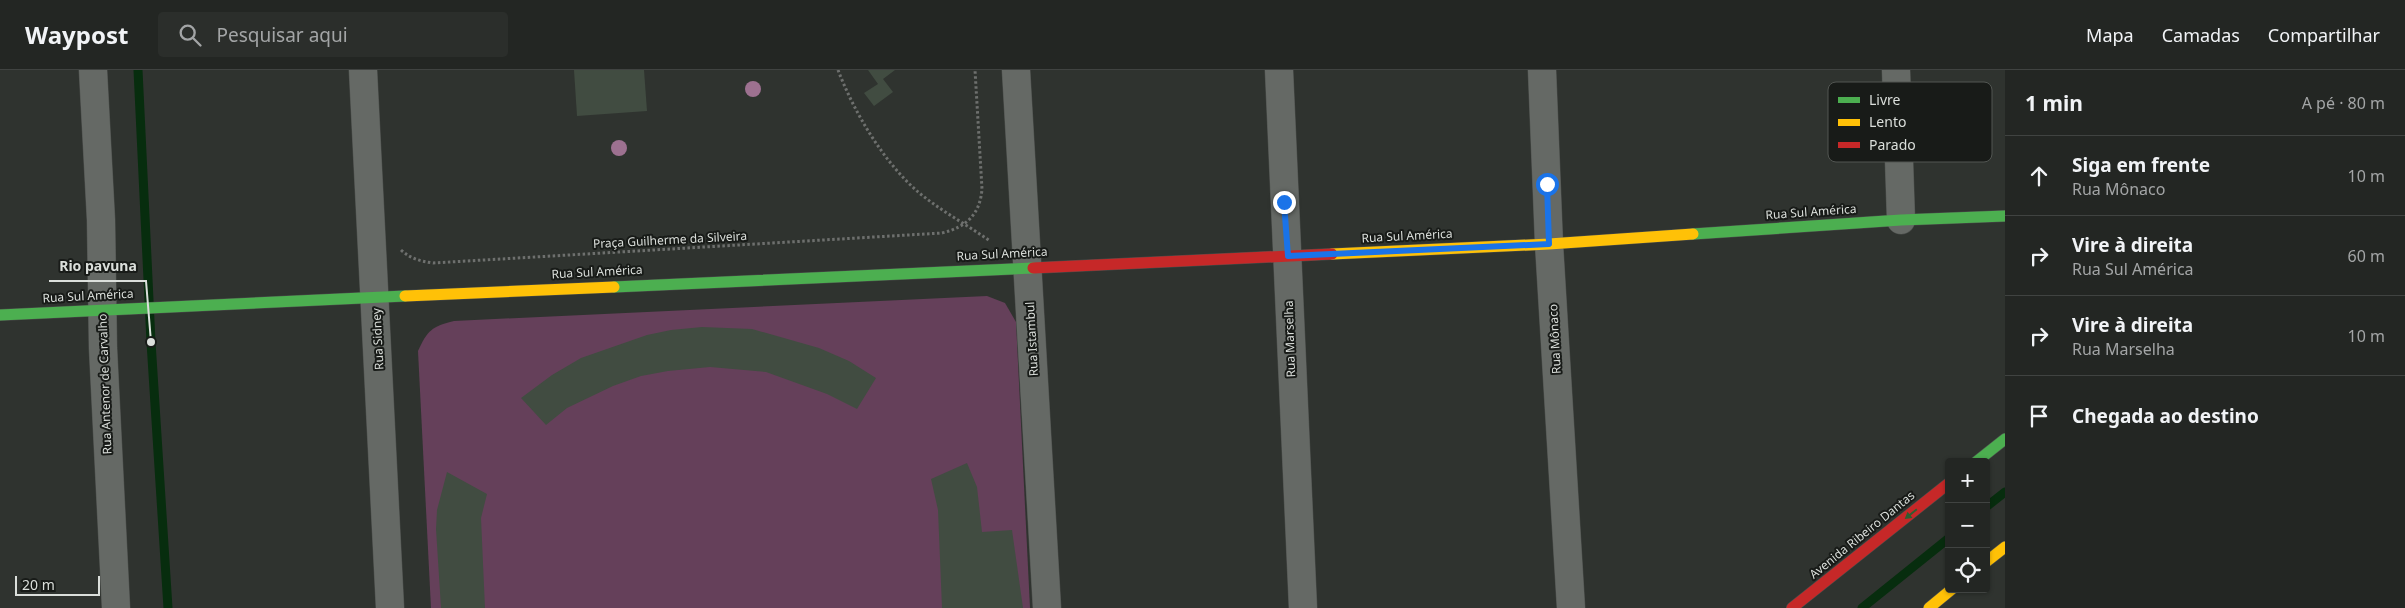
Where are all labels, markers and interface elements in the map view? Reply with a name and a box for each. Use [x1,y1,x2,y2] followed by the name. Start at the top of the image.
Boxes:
[158,12,508,57] search box
[25,18,128,51] text: Waypost
[176,21,204,49] icon: search
[216,22,348,48] text: Pesquisar aqui
[2086,23,2134,47] text: Mapa
[2162,23,2240,47] text: Camadas
[2268,23,2380,47] text: Compartilhar
[1828,82,1992,162] legend
[2025,89,2083,117] text: 1 min
[1869,90,1901,109] text: Livre
[2302,92,2385,114] text: A pé · 80 m
[1869,112,1906,131] text: Lento
[1869,135,1916,154] text: Parado
[2072,152,2210,178] text: Siga em frente
[2025,162,2053,190] icon: ahead
[2348,165,2385,187] text: 10 m
[1536,173,1559,196] route start
[2072,178,2165,200] text: Rua Mônaco
[1273,191,1296,214] route end
[1765,200,1857,223] street label: Rua Sul América
[1361,225,1453,246] street label: Rua Sul América
[592,227,747,252] street label: Praça Guilherme da Silveira
[2072,232,2193,258] text: Vire à direita
[2025,242,2053,270] icon: right
[956,243,1048,264] street label: Rua Sul América
[2348,245,2385,267] text: 60 m
[49,252,146,281] callout: Rio pavuna
[59,256,137,275] text: Rio pavuna
[2072,258,2194,280] text: Rua Sul América
[551,261,643,282] street label: Rua Sul América
[42,285,134,306] street label: Rua Sul América
[1280,300,1299,378] street label: Rua Marselha
[1021,301,1042,377] street label: Rua Istambul
[1544,304,1565,374] street label: Rua Mônaco
[367,307,388,370] street label: Rua Sidney
[2072,312,2193,338] text: Vire à direita
[94,313,115,455] street label: Rua Antenor de Carvalho
[2025,322,2053,350] icon: right
[2348,325,2385,347] text: 10 m
[2072,338,2175,360] text: Rua Marselha
[2025,402,2053,430] icon: arrive
[2072,403,2259,429] text: Chegada ao destino
[1945,458,1990,593] map controls
[1945,458,1990,503] button: +
[1805,487,1918,582] street label: Avenida Ribeiro Dantas
[1945,503,1990,548] button: −
[1904,508,1917,519] one-way arrow
[1945,548,1990,593] button: locate
[15,573,100,596] scale bar
[22,575,55,594] text: 20 m

